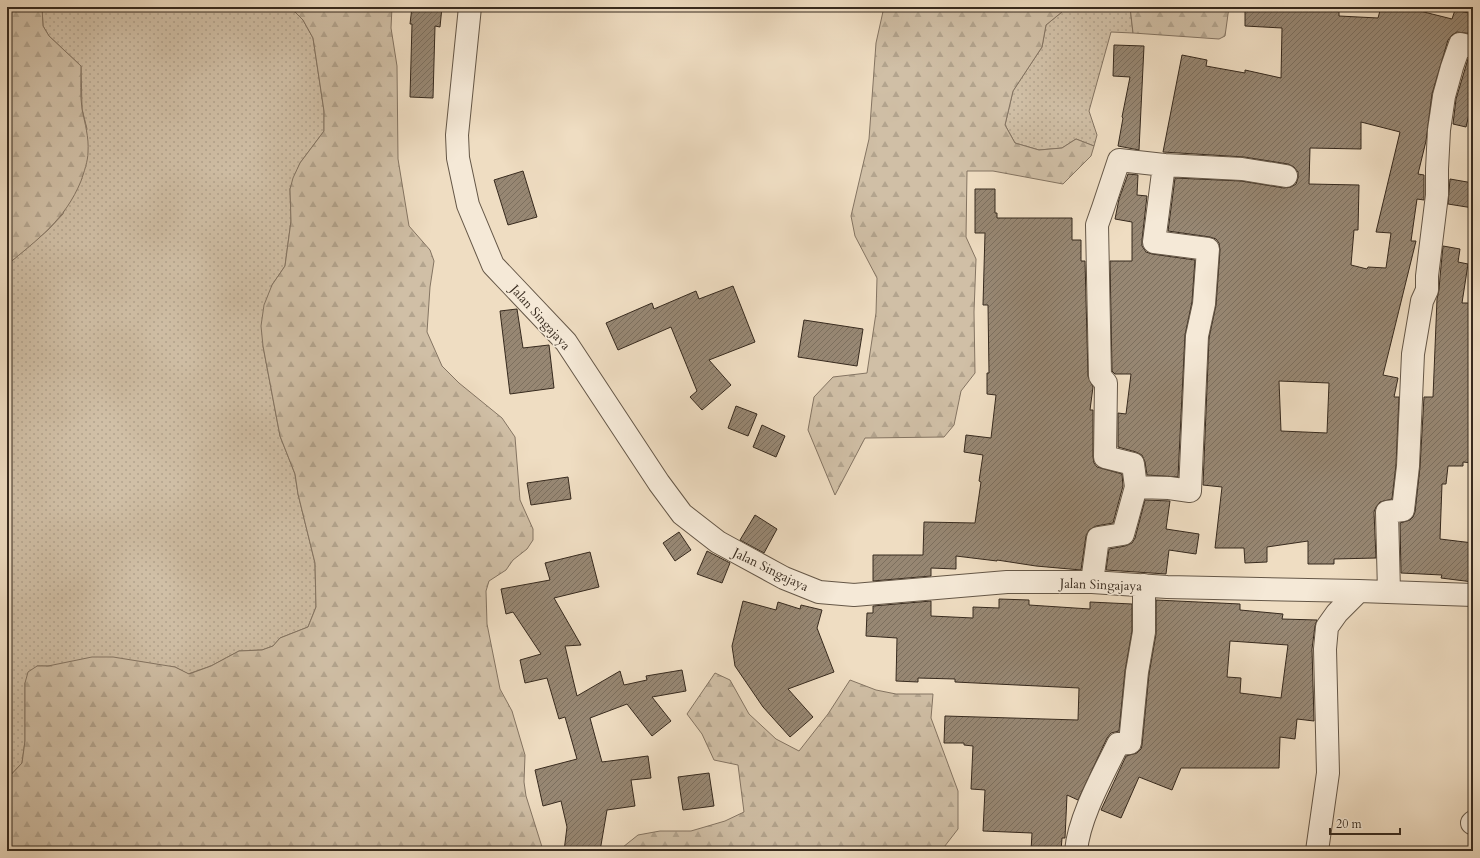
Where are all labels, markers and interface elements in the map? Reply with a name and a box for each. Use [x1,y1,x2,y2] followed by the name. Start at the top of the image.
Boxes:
[505,280,575,354] street label: Jalan Singajaya
[728,543,812,596] street label: Jalan Singajaya
[1058,575,1143,595] street label: Jalan Singajaya
[1330,810,1400,836] scale bar
[1336,816,1363,832] text: 20 m

